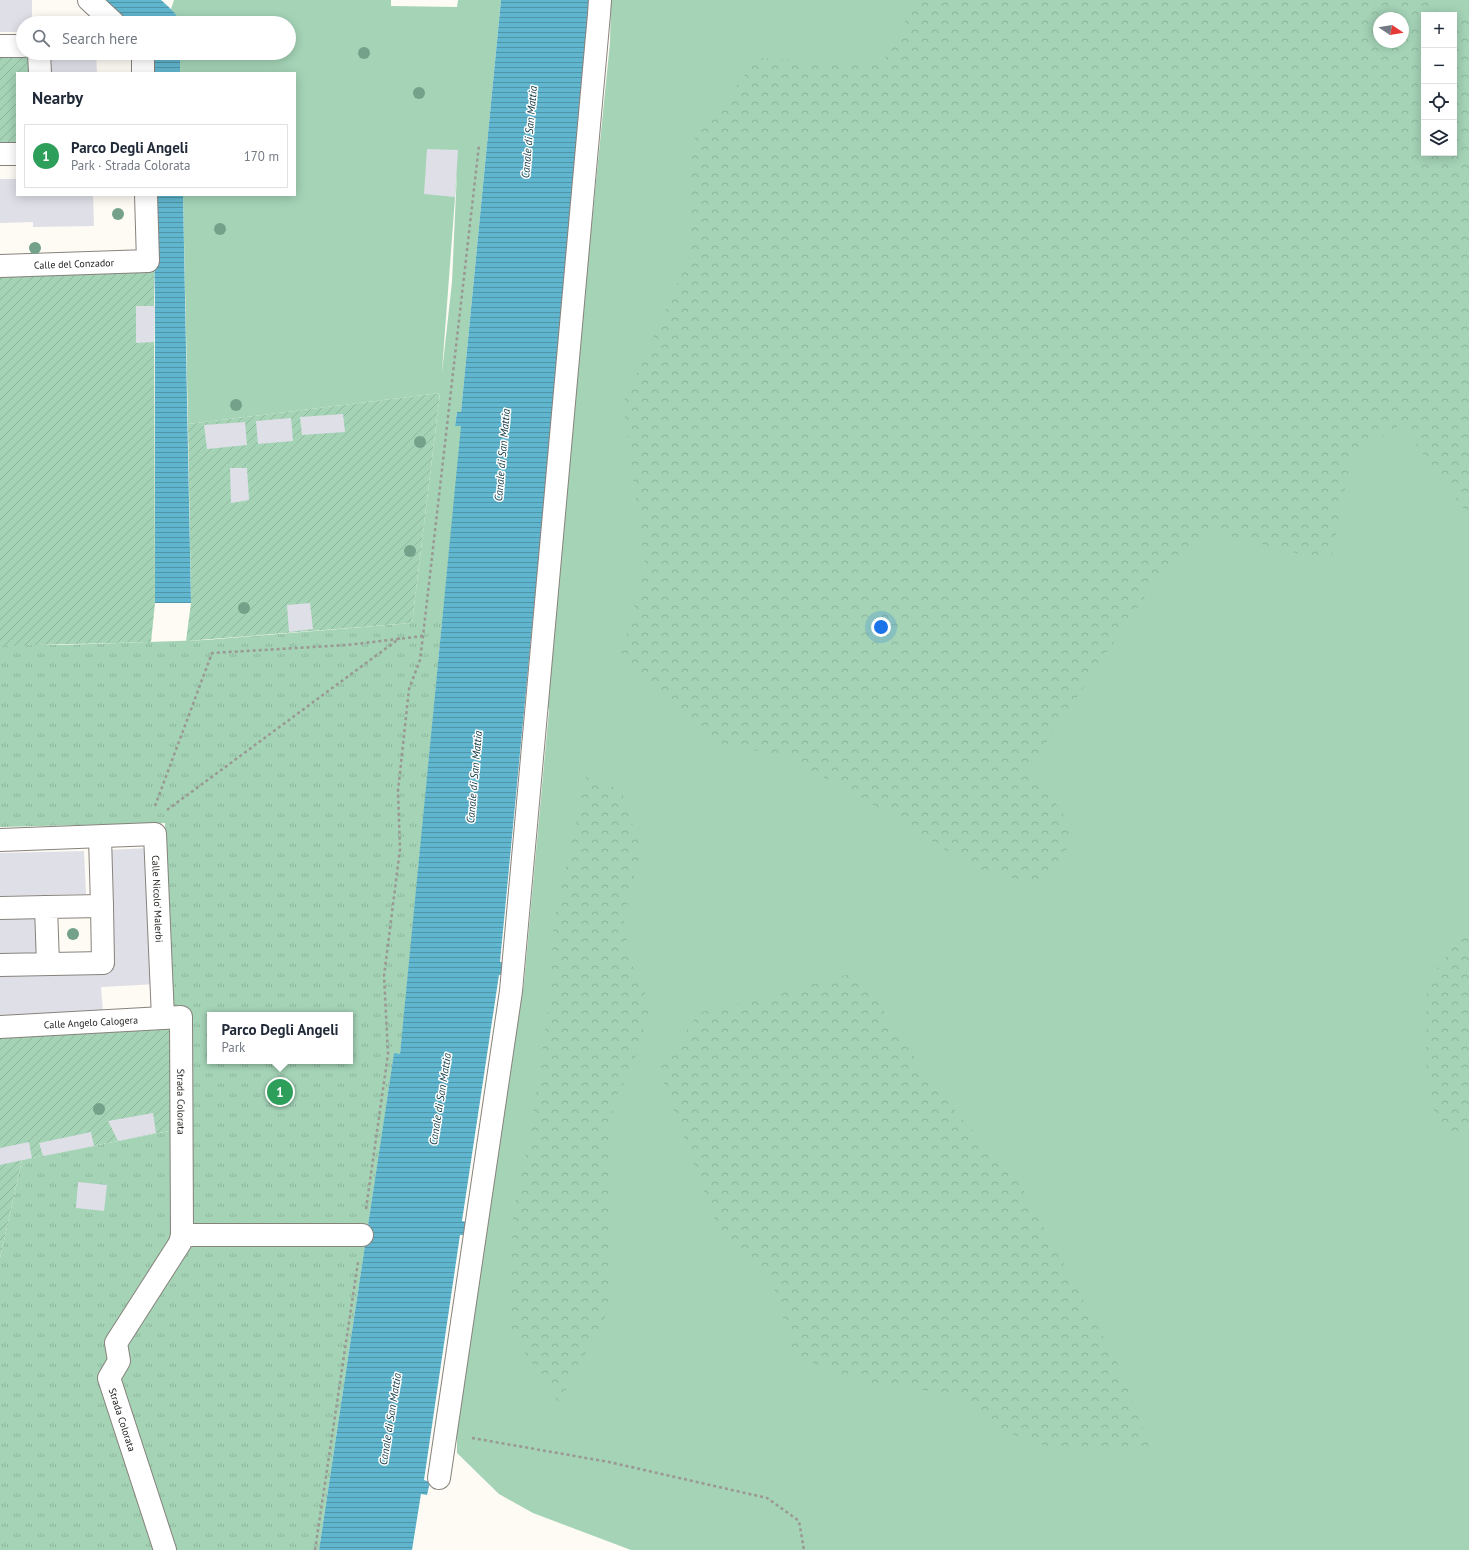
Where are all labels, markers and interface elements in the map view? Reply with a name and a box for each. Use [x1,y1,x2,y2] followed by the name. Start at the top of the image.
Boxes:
[1373,12,1409,48] north arrow
[1421,12,1457,156] map controls
[1421,12,1457,48] button: +
[16,16,296,60] search box
[30,27,52,49] icon: search
[62,29,138,48] text: Search here
[1421,48,1457,84] button: −
[1421,84,1457,120] button: locate
[518,85,540,179] water label: Canale di San Mattia
[32,87,83,109] text: Nearby
[1421,120,1457,156] button: layers
[71,138,188,157] text: Parco Degli Angeli
[42,148,50,165] text: 1
[244,148,279,165] text: 170 m
[71,157,190,174] text: Park · Strada Colorata
[34,256,115,271] street label: Calle del Conzador
[491,408,513,502] water label: Canale di San Mattia
[871,617,891,637] your location
[463,730,485,824] water label: Canale di San Mattia
[149,855,166,943] street label: Calle Nicolo' Malerbi
[207,1012,353,1064] popup
[43,1013,138,1031] street label: Calle Angelo Calogera
[221,1020,339,1039] text: Parco Degli Angeli
[221,1039,245,1056] text: Park
[426,1051,454,1146] water label: Canale di San Mattia
[175,1069,188,1135] street label: Strada Colorata
[267,1077,293,1107] pin: 1
[376,1371,404,1466] water label: Canale di San Mattia
[106,1386,139,1453] street label: Strada Colorata

